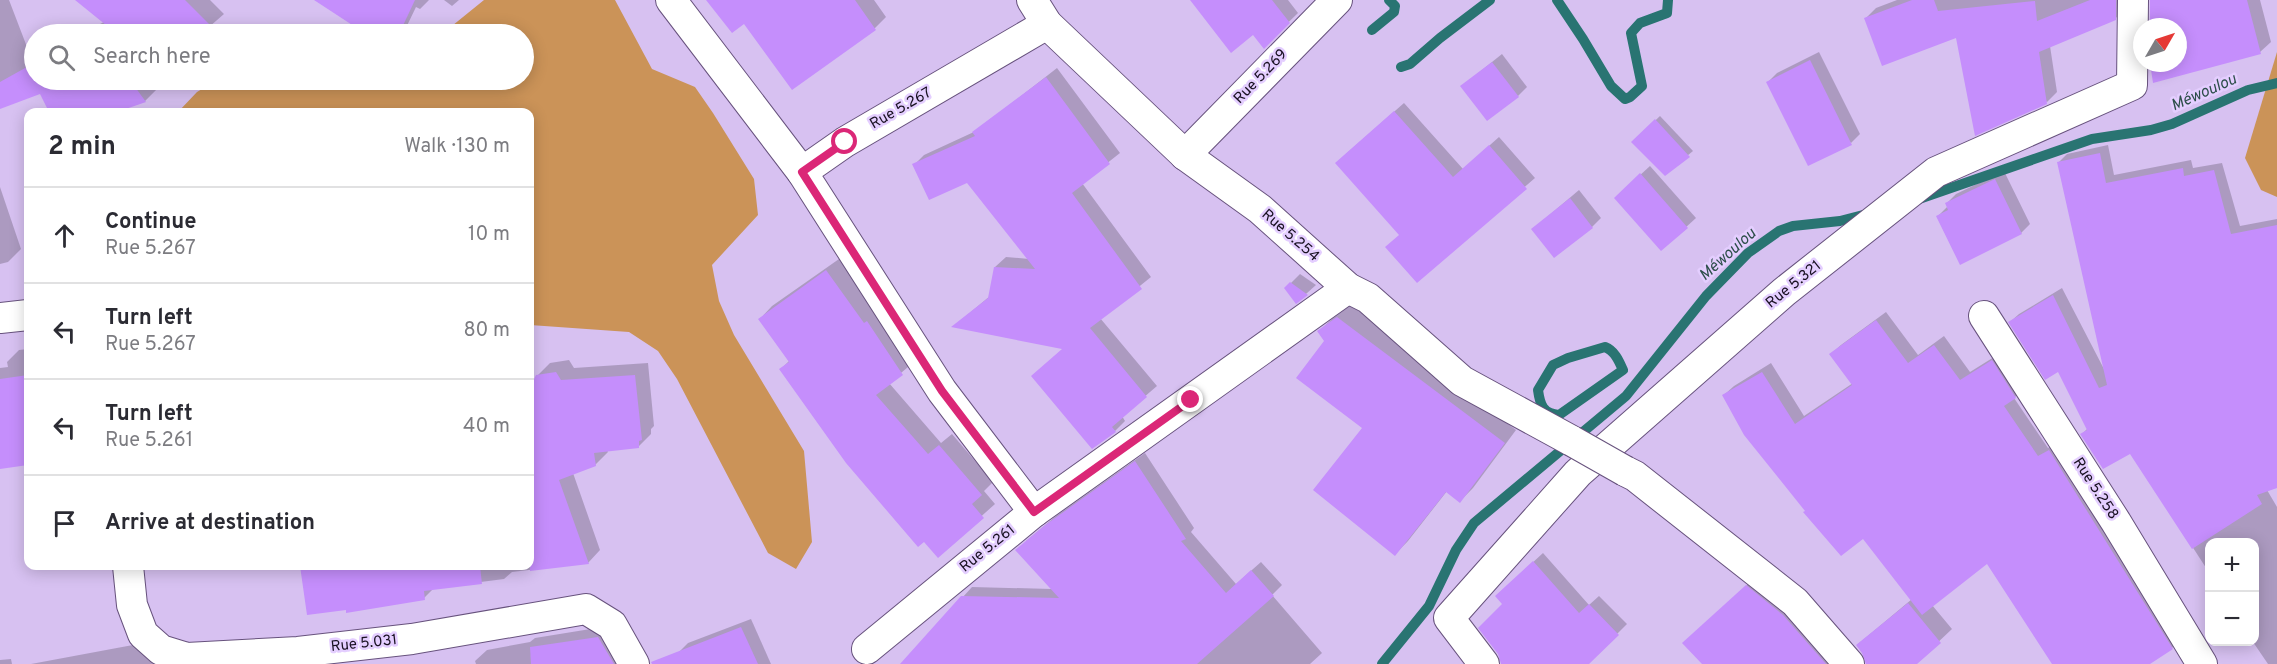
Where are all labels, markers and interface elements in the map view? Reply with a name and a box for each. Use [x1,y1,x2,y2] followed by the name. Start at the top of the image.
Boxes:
[2133,18,2187,72] north arrow
[24,24,534,90] search box
[45,41,78,74] icon: search
[93,44,211,71] text: Search here
[1230,46,1292,108] street label: Rue 5.269
[2168,70,2240,116] water label: Méwoulou
[867,84,935,134] street label: Rue 5.267
[831,128,857,154] route start
[48,131,116,164] text: 2 min
[404,134,510,160] text: Walk · 130 m
[1257,206,1323,266] street label: Rue 5.254
[105,209,196,236] text: Continue
[48,219,81,252] icon: ahead
[468,222,510,248] text: 10 m
[1695,224,1761,286] water label: Méwoulou
[105,236,196,262] text: Rue 5.267
[1762,257,1826,313] street label: Rue 5.321
[105,305,193,332] text: Turn left
[48,315,81,348] icon: left
[464,318,510,344] text: 80 m
[105,332,196,358] text: Rue 5.267
[1177,386,1203,412] route end
[105,401,193,428] text: Turn left
[48,411,81,444] icon: left
[463,414,510,440] text: 40 m
[105,428,193,454] text: Rue 5.261
[2068,454,2122,524] street label: Rue 5.258
[48,507,81,540] icon: arrive
[105,510,315,537] text: Arrive at destination
[956,521,1020,577] street label: Rue 5.261
[2205,538,2259,646] map controls
[2205,538,2259,592] button: +
[2205,592,2259,646] button: −
[330,631,398,657] street label: Rue 5.031

